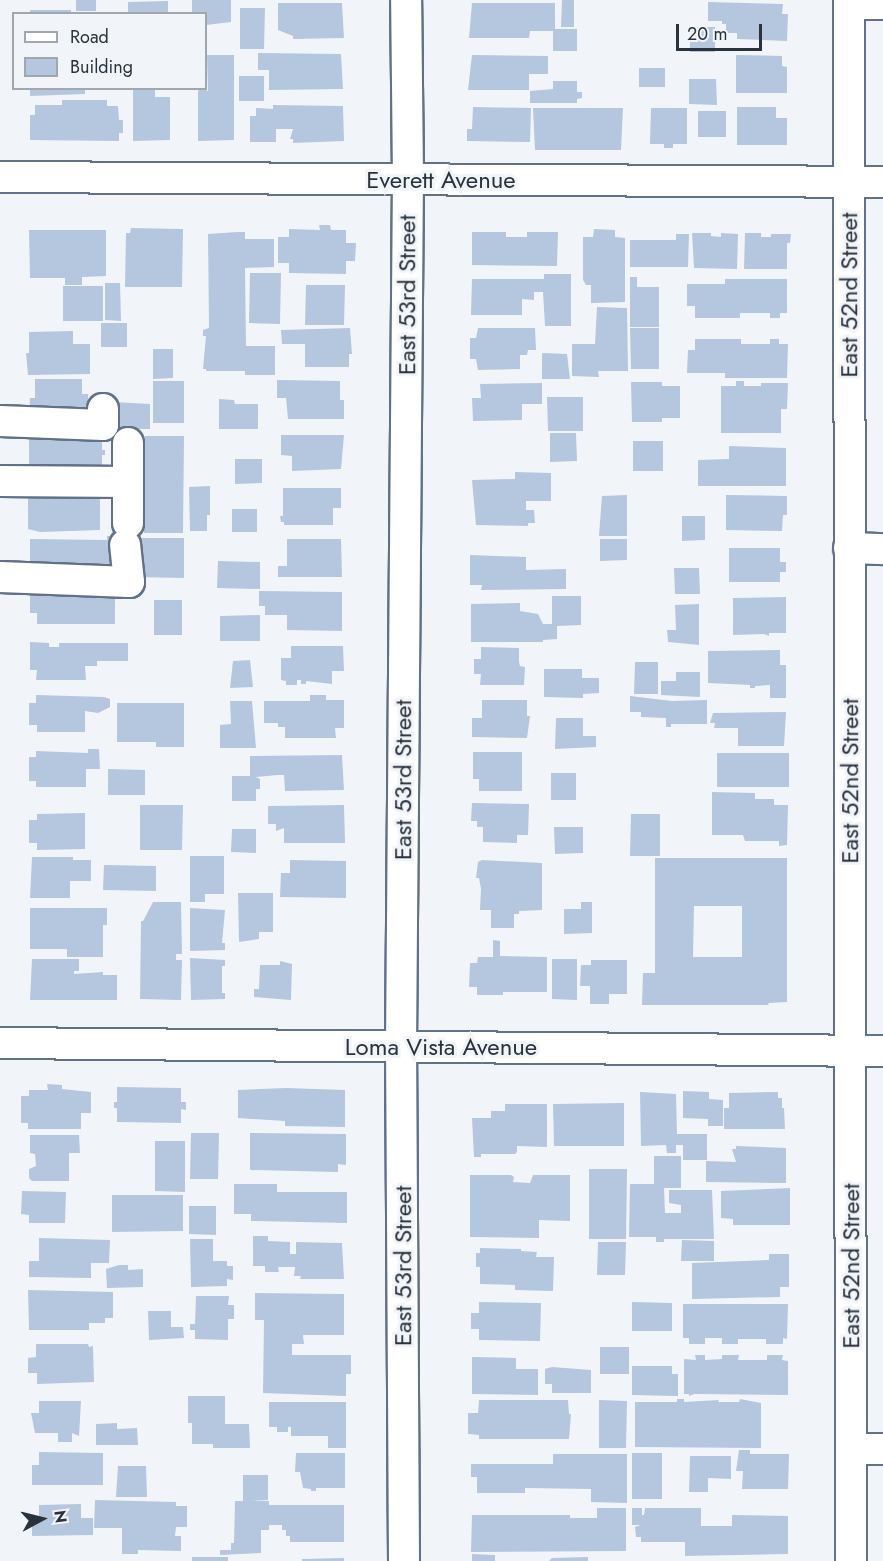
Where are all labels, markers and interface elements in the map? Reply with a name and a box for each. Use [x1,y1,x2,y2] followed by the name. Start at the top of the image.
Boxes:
[12,12,207,90] legend
[679,12,764,50] scale bar
[687,21,727,47] text: 20 m
[70,24,109,50] text: Road
[70,54,133,80] text: Building
[366,166,516,194] street label: Everett Avenue
[835,212,863,378] street label: East 52nd Street
[393,215,421,375] street label: East 53rd Street
[836,698,864,864] street label: East 52nd Street
[389,700,417,860] street label: East 53rd Street
[345,1033,537,1061] street label: Loma Vista Avenue
[837,1183,865,1349] street label: East 52nd Street
[389,1186,417,1346] street label: East 53rd Street
[12,1489,72,1549] north arrow
[48,1509,73,1524] text: N

